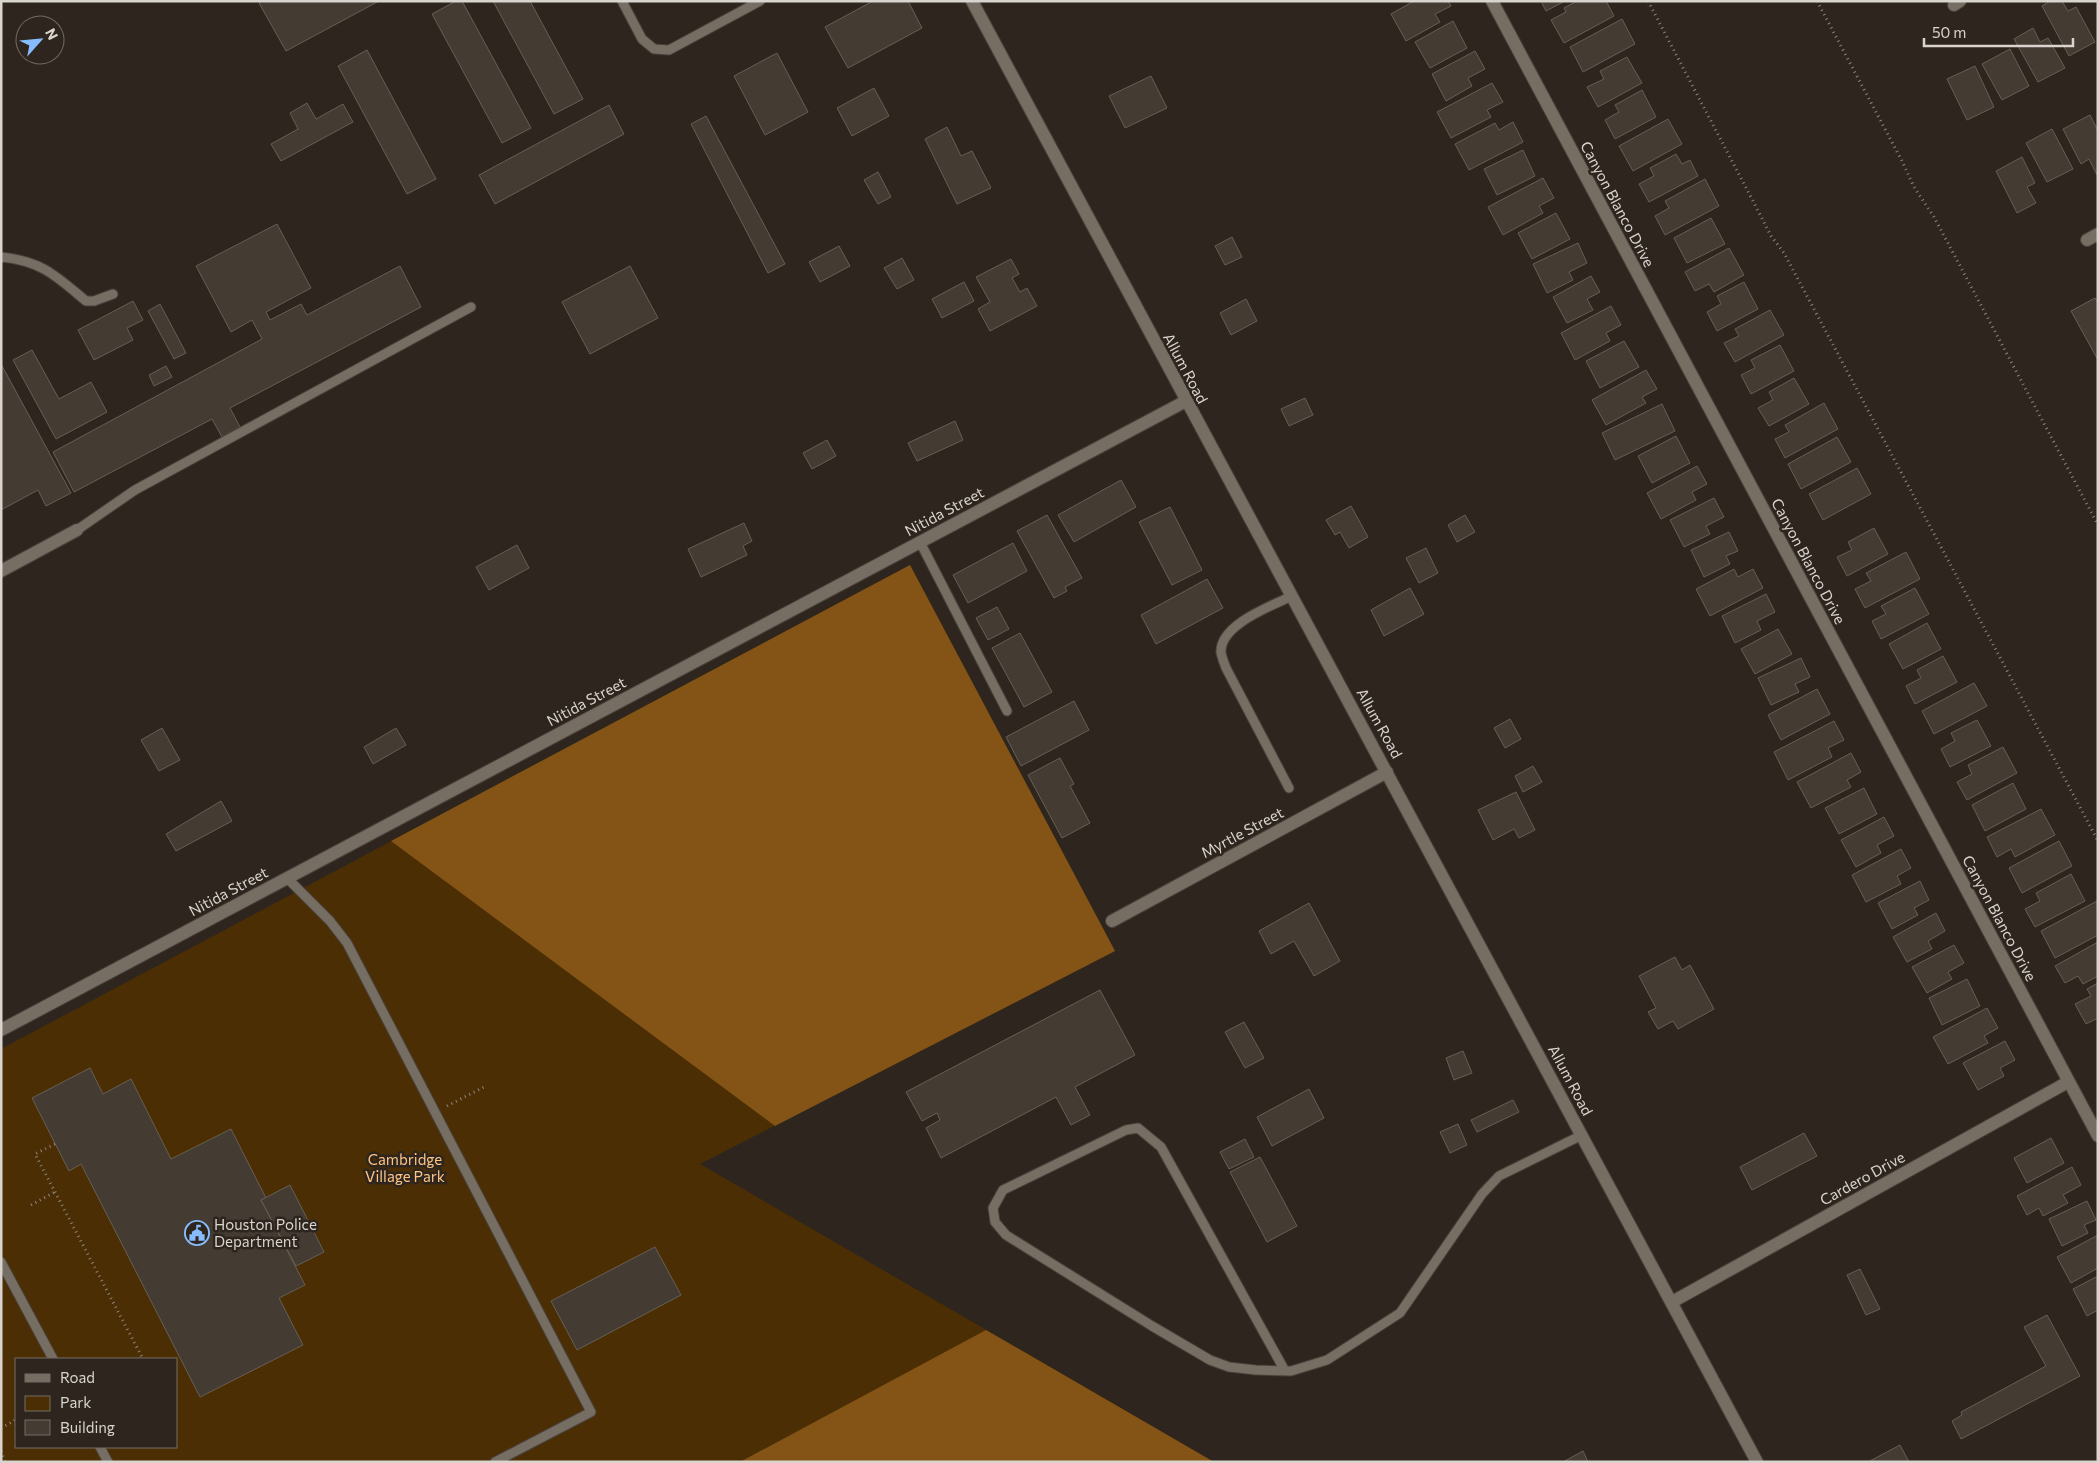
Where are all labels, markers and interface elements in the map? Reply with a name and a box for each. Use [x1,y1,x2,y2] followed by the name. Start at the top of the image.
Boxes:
[15,15,65,65] north arrow
[1924,15,2073,47] scale bar
[1932,23,1966,41] text: 50 m
[42,25,62,42] text: N
[1577,138,1659,270] street label: Canyon Blanco Drive
[1160,330,1212,406] street label: Allum Road
[901,483,987,539] street label: Nitida Street
[1768,495,1850,627] street label: Canyon Blanco Drive
[543,673,629,729] street label: Nitida Street
[1353,685,1407,761] street label: Allum Road
[1198,803,1286,861] street label: Myrtle Street
[1959,852,2041,984] street label: Canyon Blanco Drive
[185,863,271,919] street label: Nitida Street
[1545,1042,1597,1118] street label: Allum Road
[1816,1147,1908,1209] street label: Cardero Drive
[365,1150,445,1185] park label: Cambridge Village Park
[214,1215,317,1250] place label: Houston Police Department
[184,1220,210,1246] public building icon: Houston Police Department
[15,1358,178,1448] legend
[60,1368,95,1386] text: Road
[60,1393,91,1411] text: Park
[60,1418,115,1436] text: Building

